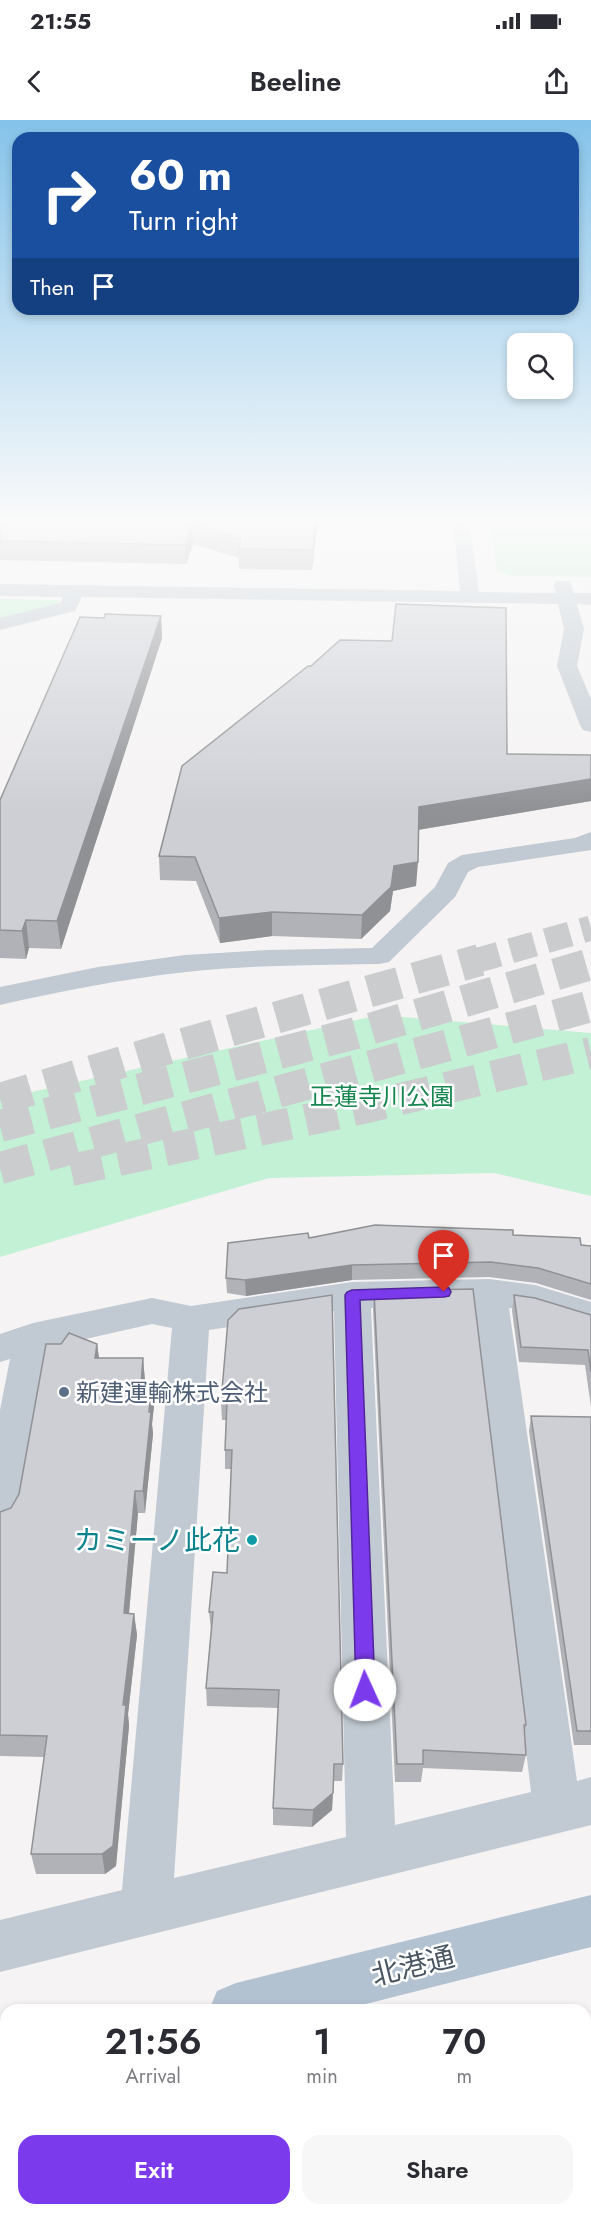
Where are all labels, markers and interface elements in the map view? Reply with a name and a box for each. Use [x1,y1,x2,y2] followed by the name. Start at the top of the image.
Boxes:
[30,5,91,37] text: 21:55
[250,62,341,101] text: Beeline
[18,65,51,98] icon: back
[540,65,573,98] icon: share
[129,145,232,206] text: 60 m
[30,156,108,234] icon: right
[129,201,237,240] text: Turn right
[87,270,120,303] icon: arrive
[30,271,75,303] text: Then
[507,333,573,399] map controls
[507,333,573,399] button: search
[310,1079,454,1114] park label: 正蓮寺川公園
[418,1230,469,1292] pin
[427,1239,460,1272] icon: arrive
[76,1375,268,1410] place label: 新建運輸株式会社
[57,1385,71,1399] marker: 新建運輸株式会社
[74,1520,240,1561] place label: カミーノ此花
[245,1533,259,1547] marker: カミーノ此花
[333,1658,397,1722] position arrow
[367,1936,459,1996] street label: 北港通
[105,2015,202,2067] text: 21:56
[313,2015,331,2067] text: 1
[442,2015,486,2067] text: 70
[126,2062,181,2091] text: Arrival
[306,2062,338,2091] text: min
[457,2062,472,2091] text: m
[18,2135,290,2204] button: Exit
[302,2135,573,2204] button: Share

